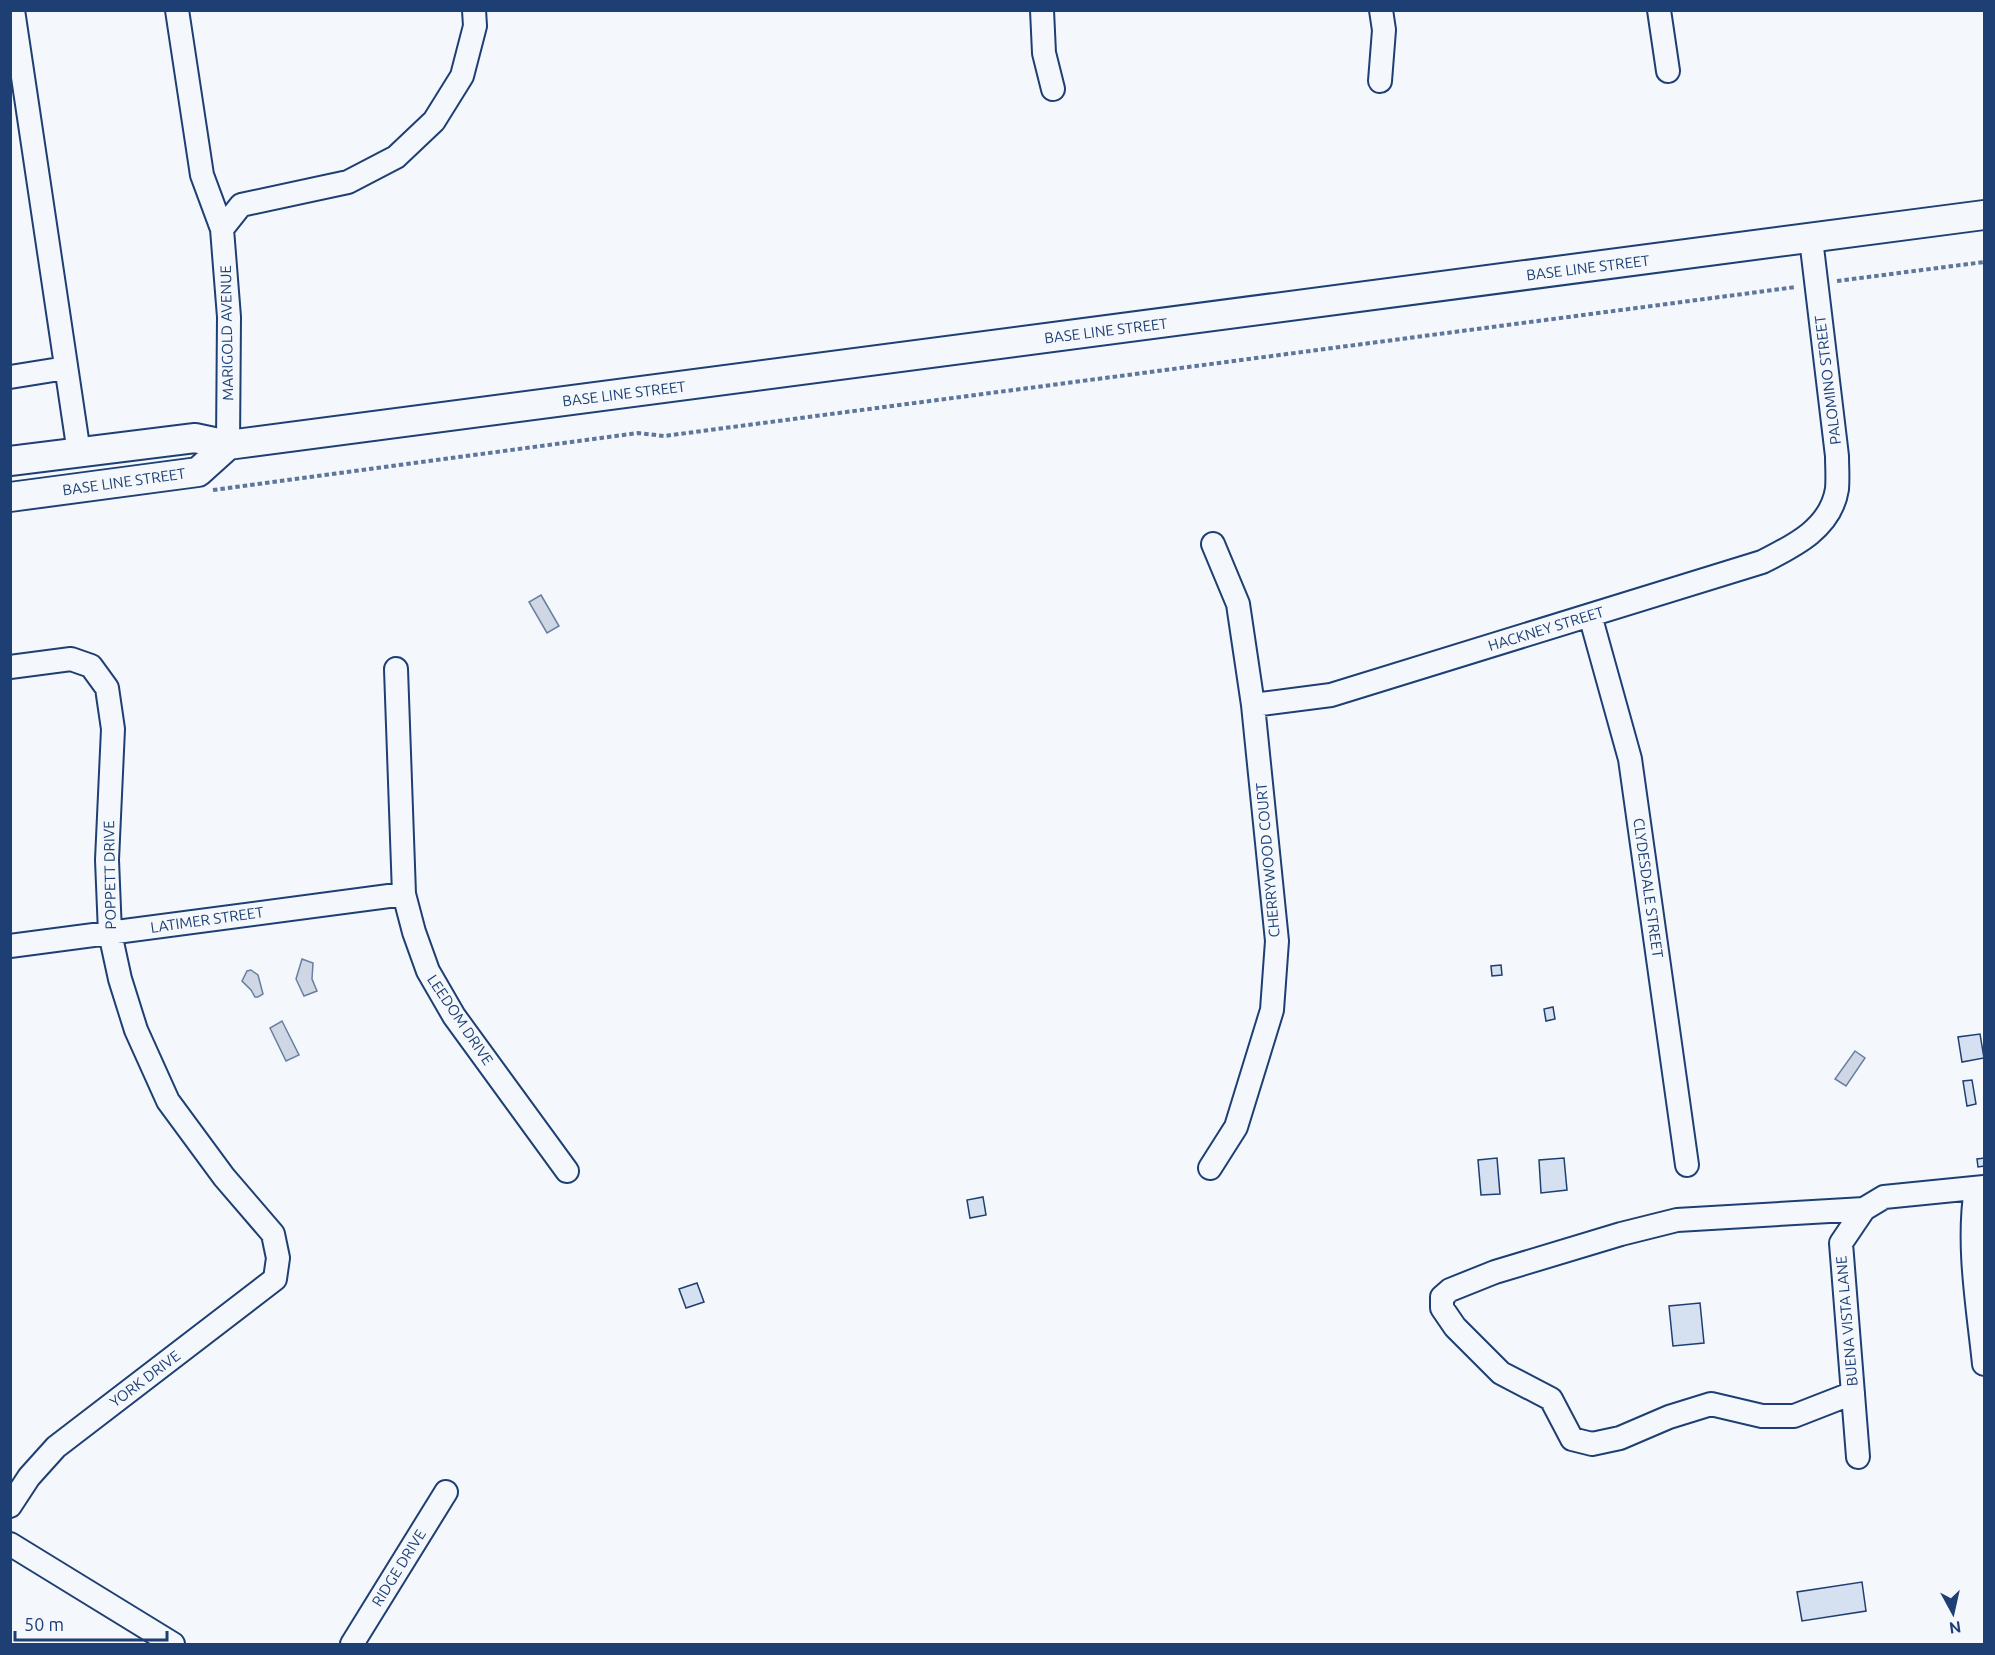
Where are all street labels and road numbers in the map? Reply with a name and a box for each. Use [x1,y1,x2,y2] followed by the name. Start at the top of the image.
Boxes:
[1525,251,1651,283] street label: BASE LINE STREET
[217,265,236,401] street label: MARIGOLD AVENUE
[1043,314,1169,346] street label: BASE LINE STREET
[1811,314,1844,446] street label: PALOMINO STREET
[561,377,687,409] street label: BASE LINE STREET
[61,464,187,499] street label: BASE LINE STREET
[1486,603,1607,654] street label: HACKNEY STREET
[1252,781,1283,938] street label: CHERRYWOOD COURT
[1630,817,1667,960] street label: CLYDESDALE STREET
[100,820,119,930] street label: POPPETT DRIVE
[149,903,265,936] street label: LATIMER STREET
[424,971,497,1068] street label: LEEDOM DRIVE
[1832,1255,1861,1387] street label: BUENA VISTA LANE
[106,1347,183,1411] street label: YORK DRIVE
[368,1526,429,1609] street label: RIDGE DRIVE

